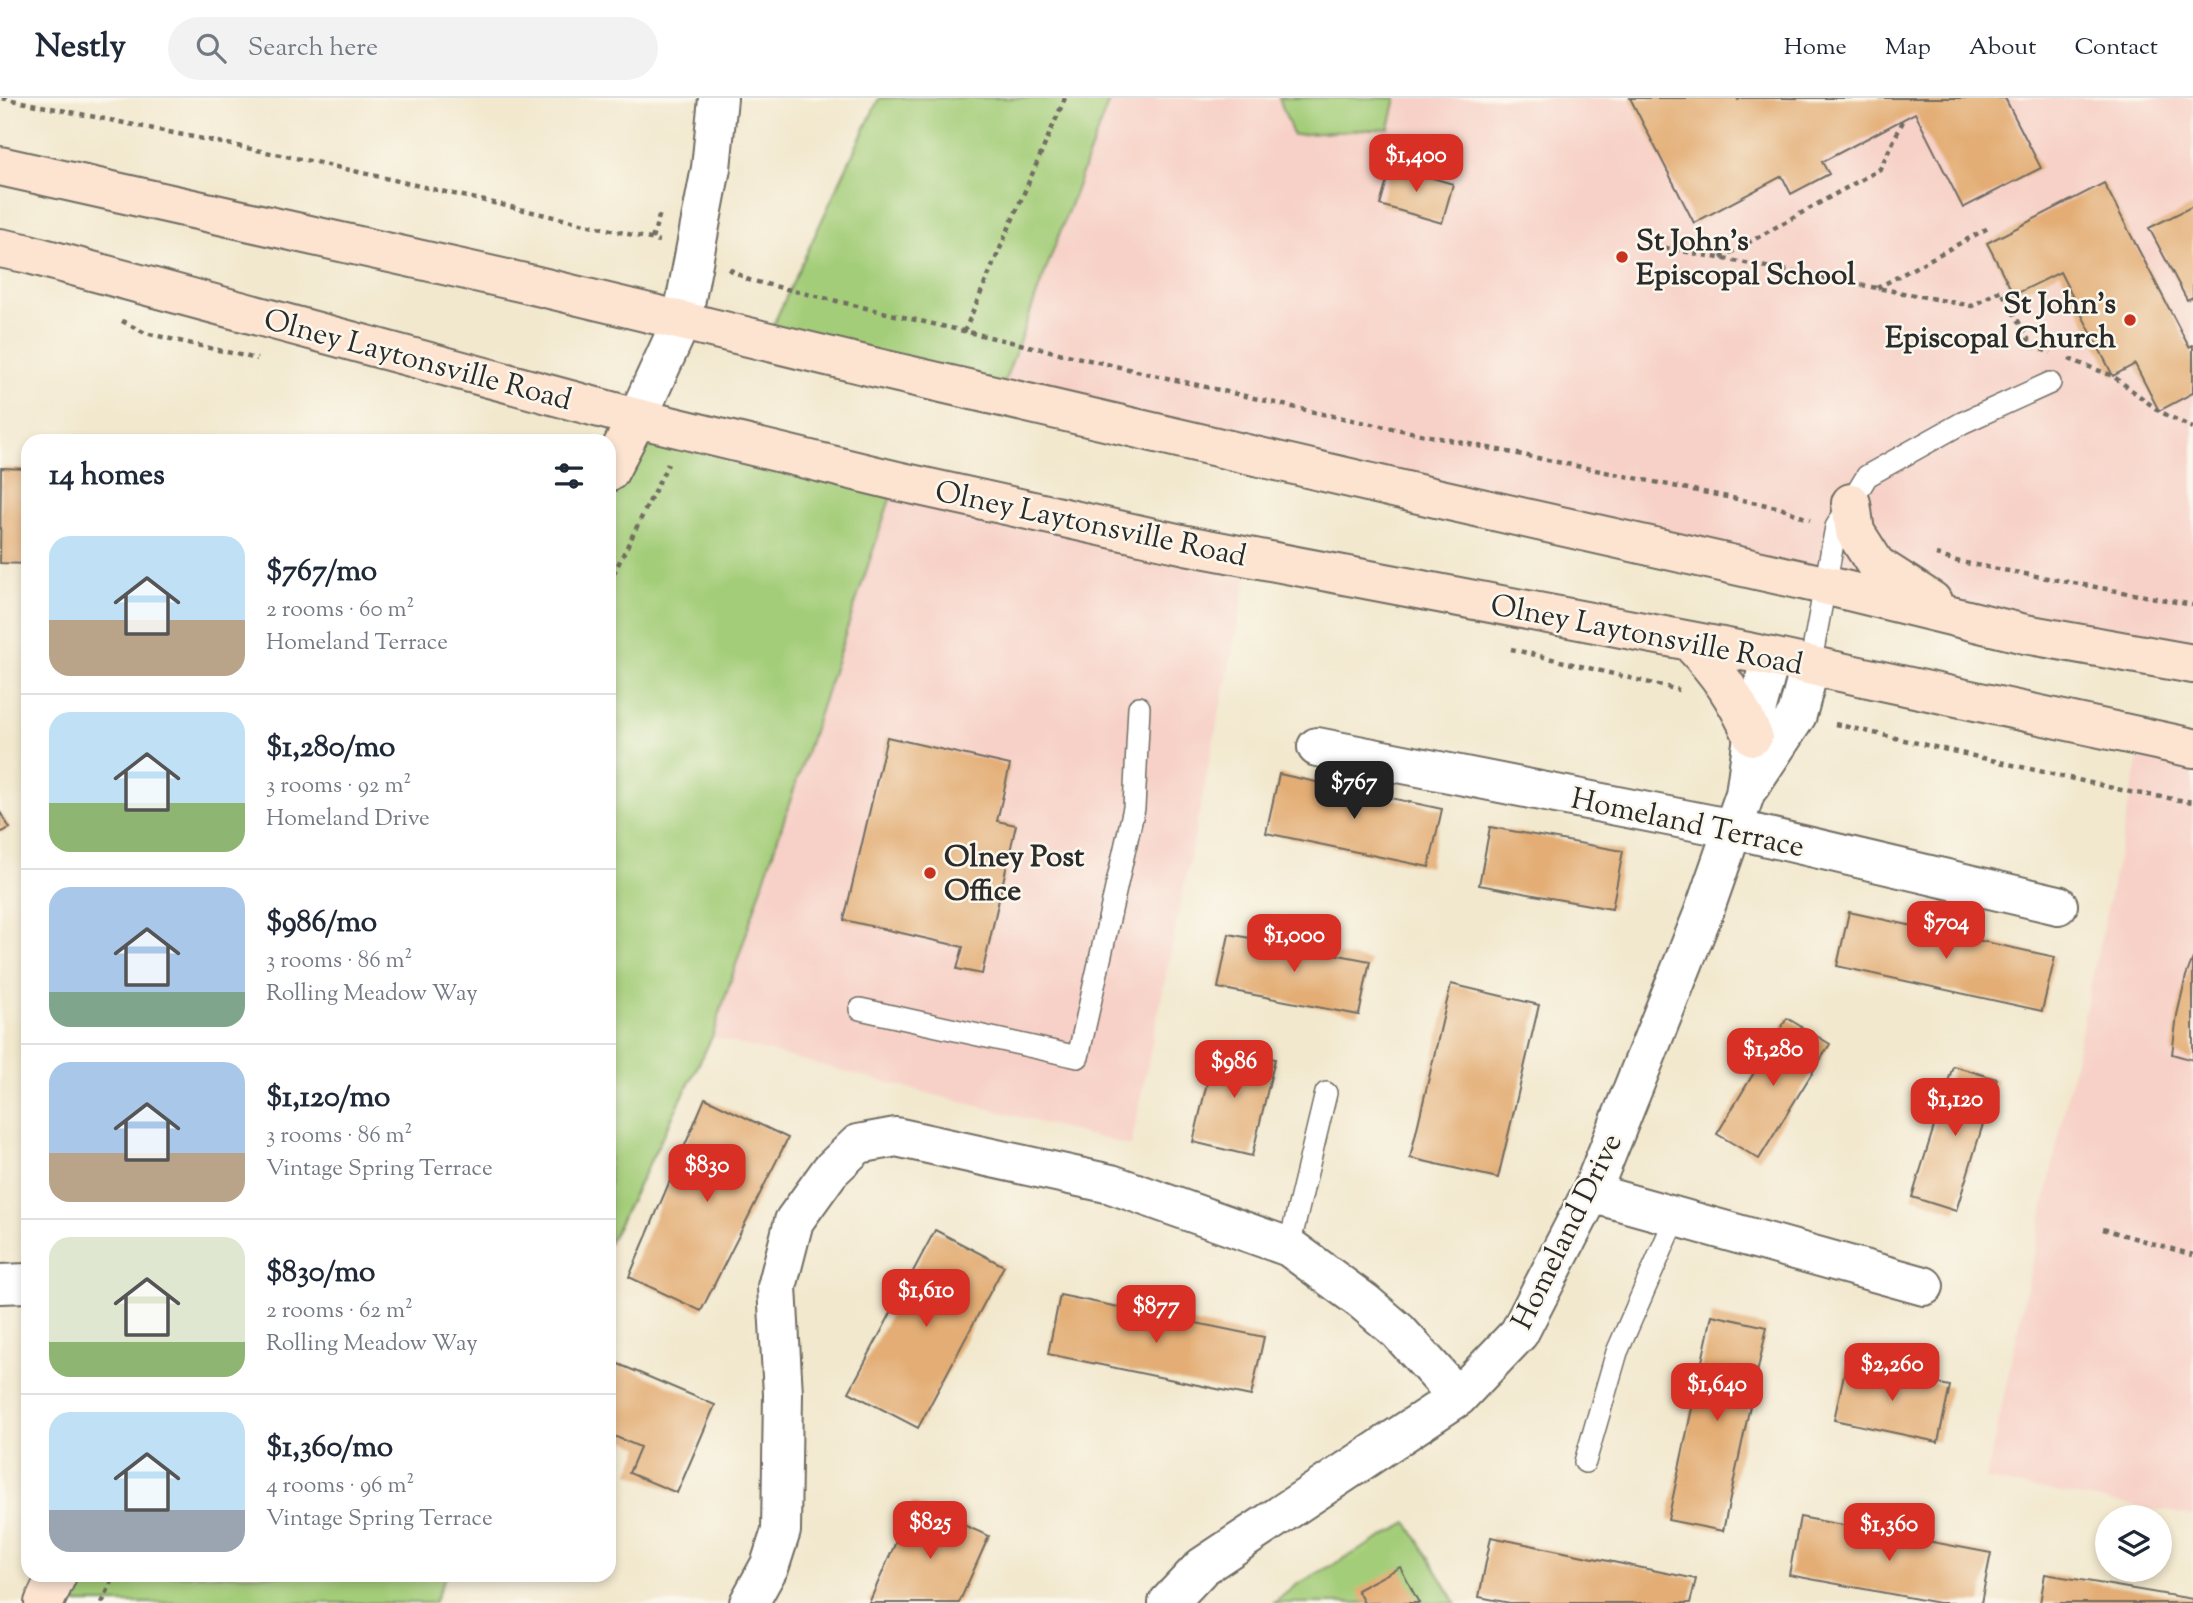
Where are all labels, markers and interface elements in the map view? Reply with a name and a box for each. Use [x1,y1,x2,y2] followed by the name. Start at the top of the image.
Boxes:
[168,17,658,80] search box
[35,24,126,72] text: Nestly
[192,29,230,67] icon: search
[248,30,378,67] text: Search here
[1784,31,1847,65] text: Home
[1885,31,1931,65] text: Map
[1969,31,2036,65] text: About
[2074,31,2158,65] text: Contact
[1359,134,1473,194] pin: $1,400
[1385,140,1447,173] text: $1,400
[1636,221,1856,298] place label: St John's Episcopal School
[1614,249,1630,265] marker: St John's Episcopal School
[1885,284,2116,361] place label: St John's Episcopal Church
[259,300,576,423] street label: Olney Laytonsville Road
[2122,312,2138,328] marker: St John's Episcopal Church
[49,455,165,498] text: 14 homes
[550,457,588,495] icon: filters
[931,471,1250,579] street label: Olney Laytonsville Road
[266,551,377,594] text: $767/mo
[105,564,189,648] icon: home
[1487,585,1806,688] street label: Olney Laytonsville Road
[266,594,414,627] text: 2 rooms · 60 m²
[266,627,448,660] text: Homeland Terrace
[266,727,395,770] text: $1,280/mo
[105,740,189,824] icon: home
[1313,762,1395,821] pin: $767
[1331,767,1377,800] text: $767
[266,770,411,803] text: 3 rooms · 92 m²
[1567,779,1808,870] street label: Homeland Terrace
[266,803,430,836] text: Homeland Drive
[944,837,1085,914] place label: Olney Post Office
[922,865,938,881] marker: Olney Post Office
[266,902,377,945] text: $986/mo
[1905,902,1987,961] pin: $704
[1923,907,1969,940] text: $704
[1237,914,1351,974] pin: $1,000
[105,915,189,999] icon: home
[1263,920,1325,953] text: $1,000
[266,945,412,978] text: 3 rooms · 86 m²
[266,978,478,1011] text: Rolling Meadow Way
[1716,1028,1830,1088] pin: $1,280
[1743,1034,1803,1067] text: $1,280
[1193,1040,1275,1100] pin: $986
[1211,1046,1257,1079] text: $986
[266,1077,391,1120] text: $1,120/mo
[1898,1079,2012,1138] pin: $1,120
[1927,1084,1983,1117] text: $1,120
[105,1090,189,1174] icon: home
[266,1120,412,1153] text: 3 rooms · 86 m²
[1502,1127,1634,1338] street label: Homeland Drive
[666,1144,748,1204] pin: $830
[684,1150,730,1183] text: $830
[266,1153,493,1186] text: Vintage Spring Terrace
[266,1252,375,1295] text: $830/mo
[105,1265,189,1349] icon: home
[869,1270,983,1329] pin: $1,610
[898,1275,954,1308] text: $1,610
[1115,1286,1197,1345] pin: $877
[1133,1291,1179,1324] text: $877
[266,1295,413,1328] text: 2 rooms · 62 m²
[266,1328,478,1361] text: Rolling Meadow Way
[1835,1344,1949,1403] pin: $2,260
[1860,1349,1924,1382] text: $2,260
[1660,1364,1774,1423] pin: $1,640
[1687,1369,1747,1402] text: $1,640
[266,1427,393,1470] text: $1,360/mo
[105,1440,189,1524] icon: home
[266,1470,414,1503] text: 4 rooms · 96 m²
[889,1502,971,1561] pin: $825
[266,1503,493,1536] text: Vintage Spring Terrace
[1832,1504,1946,1563] pin: $1,360
[2095,1505,2172,1582] map controls
[2095,1505,2172,1582] button: layers
[909,1507,951,1540] text: $825
[1860,1509,1918,1542] text: $1,360

